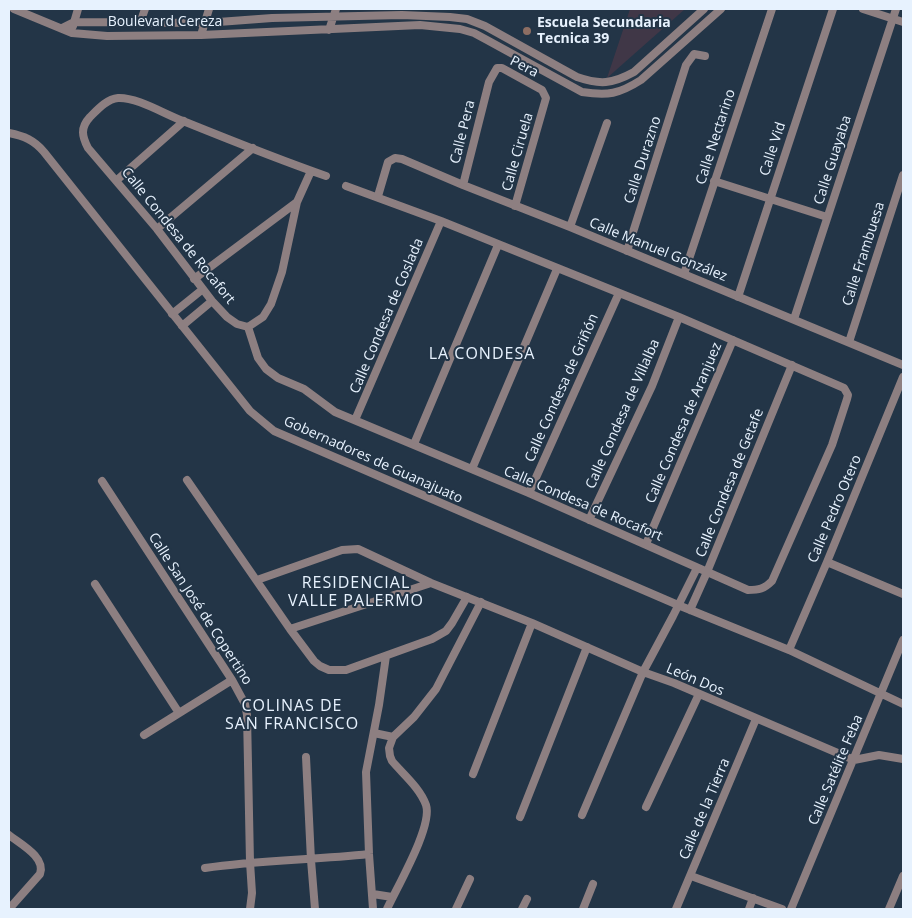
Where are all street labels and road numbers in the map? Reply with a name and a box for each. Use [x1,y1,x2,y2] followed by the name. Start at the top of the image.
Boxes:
[108,14,222,30] street label: Boulevard Cereza
[507,53,541,81] street label: Pera
[693,87,739,187] street label: Calle Nectarino
[447,98,479,166] street label: Calle Pera
[499,111,537,193] street label: Calle Ciruela
[811,113,855,207] street label: Calle Guayaba
[621,114,665,206] street label: Calle Durazno
[756,120,790,178] street label: Calle Vid
[118,164,238,308] street label: Calle Condesa de Rocafort
[839,200,889,308] street label: Calle Frambuesa
[587,215,729,285] street label: Calle Manuel González
[347,236,427,396] street label: Calle Condesa de Coslada
[522,311,602,465] street label: Calle Condesa de Griñón
[582,337,664,491] street label: Calle Condesa de Villalba
[642,340,726,506] street label: Calle Condesa de Aranjuez
[692,406,768,560] street label: Calle Condesa de Getafe
[281,413,465,507] street label: Gobernadores de Guanajuato
[805,452,865,566] street label: Calle Pedro Otero
[501,463,665,545] street label: Calle Condesa de Rocafort
[144,530,256,688] street label: Calle San José de Copertino
[664,660,726,700] street label: León Dos
[805,712,867,828] street label: Calle Satélite Feba
[676,756,734,862] street label: Calle de la Tierra

